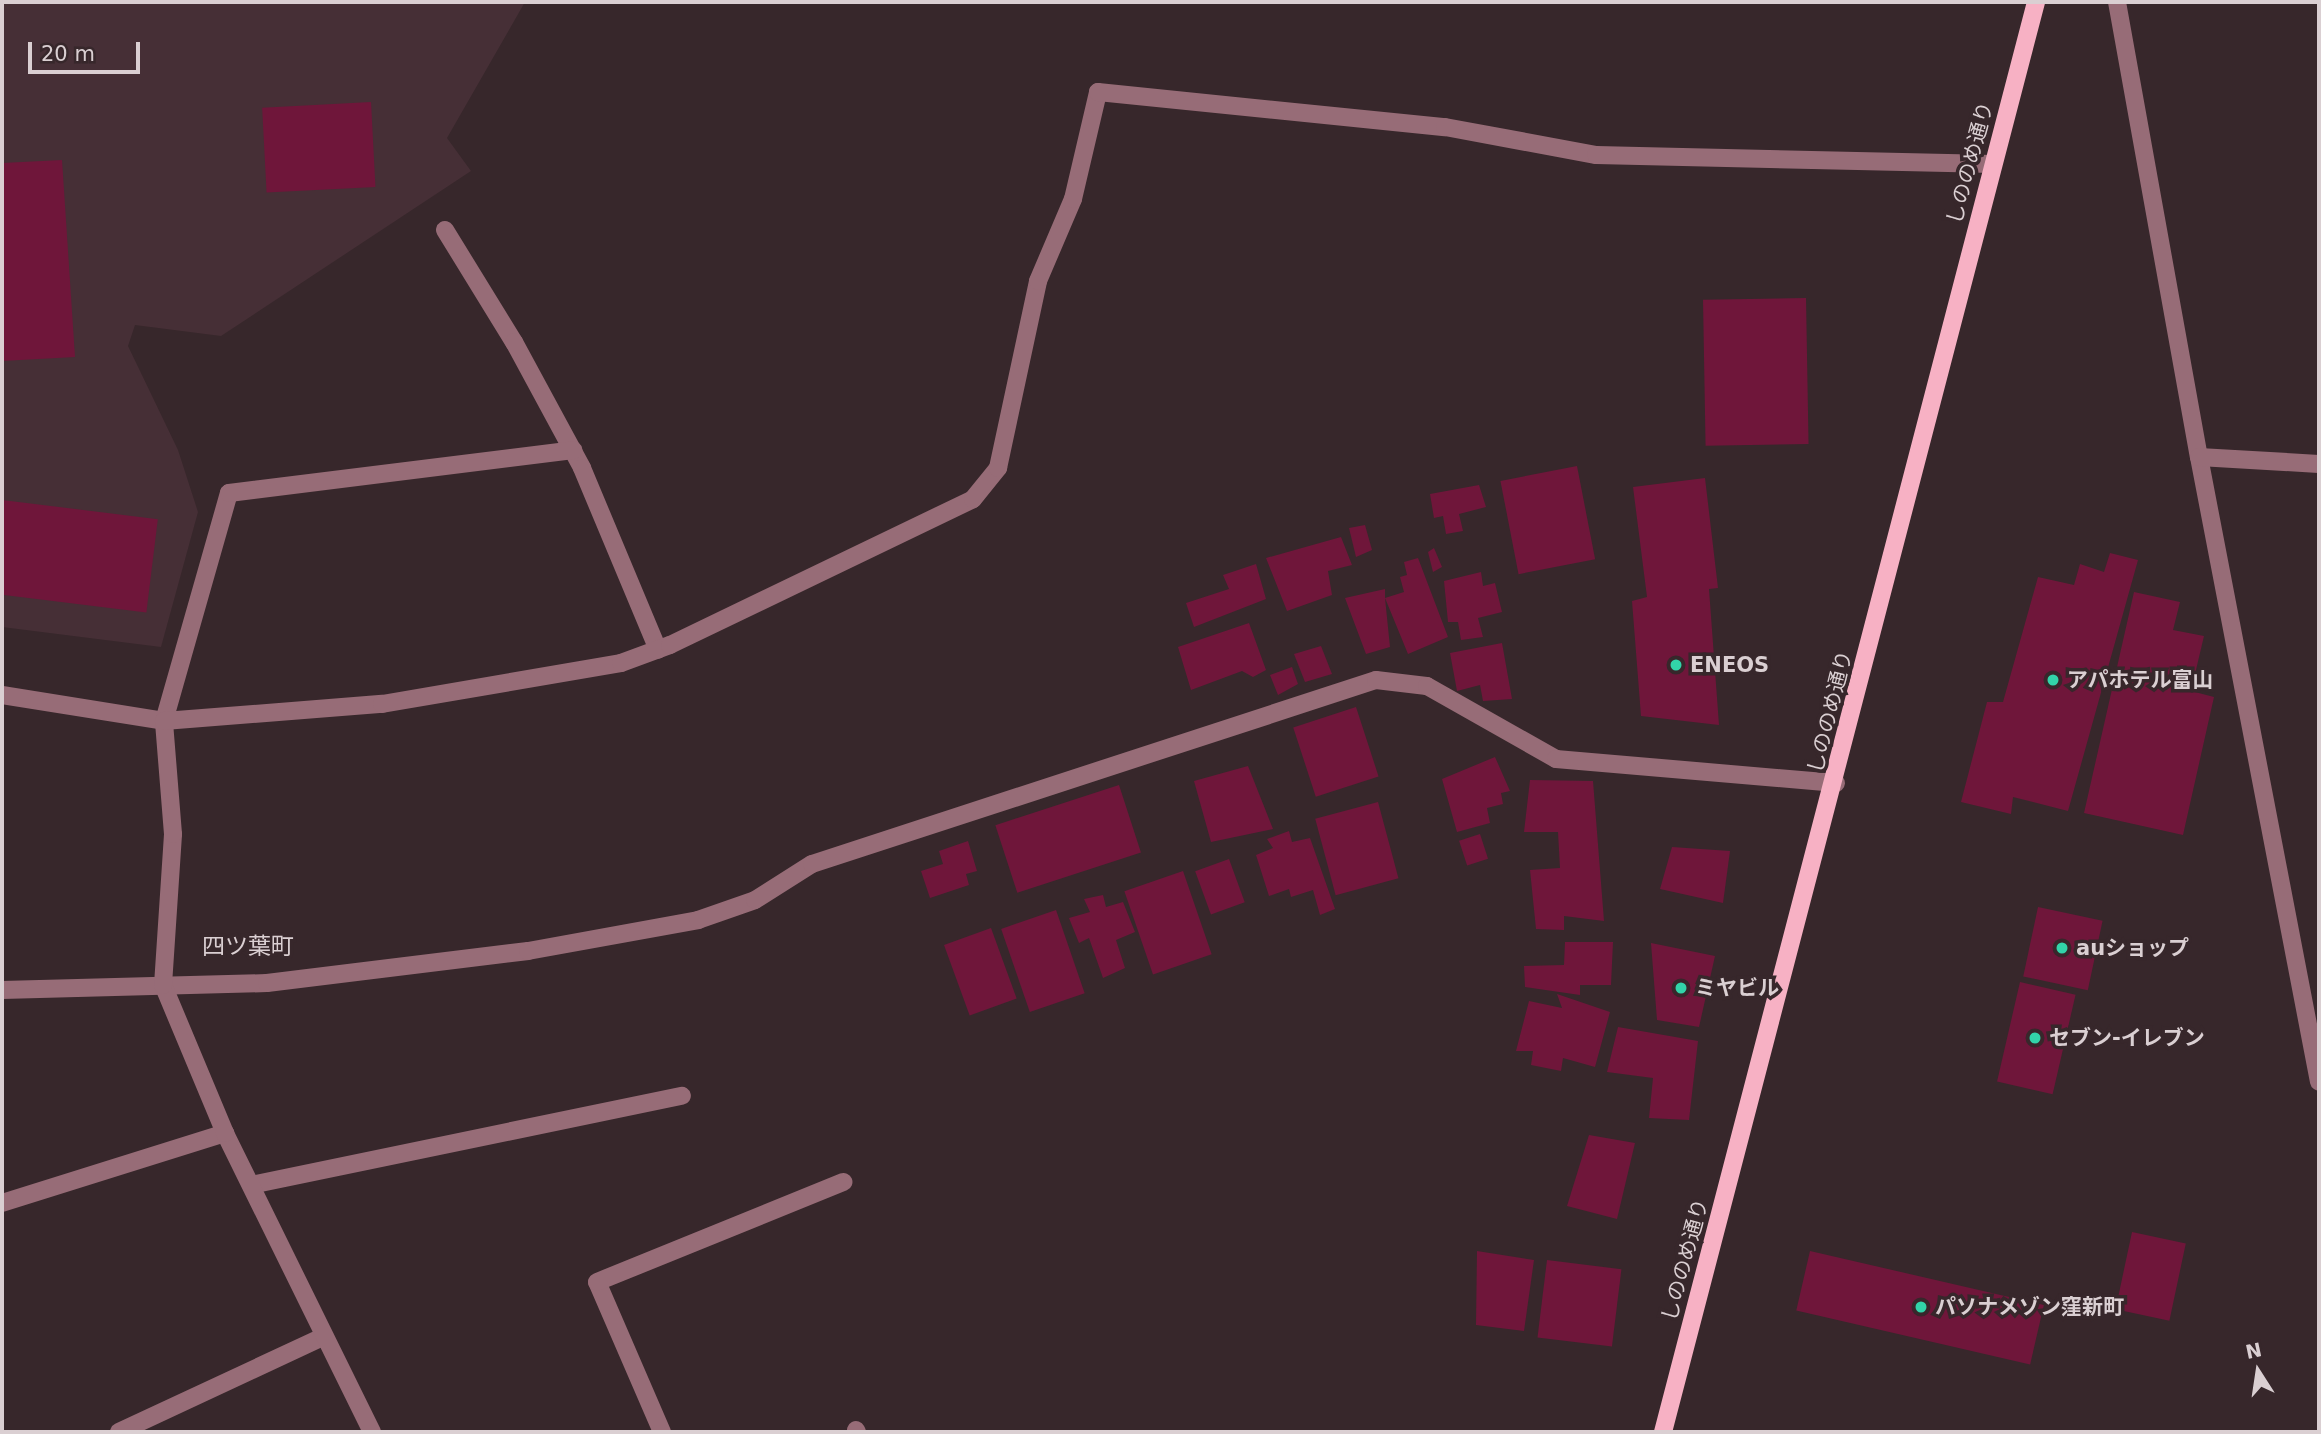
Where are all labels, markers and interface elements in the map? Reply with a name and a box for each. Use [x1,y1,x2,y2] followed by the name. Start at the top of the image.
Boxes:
[32,28,144,72] scale bar
[41,42,95,66] text: 20 m
[1942,99,1998,227] street label: しののめ通り
[1803,648,1857,776] street label: しののめ通り
[1690,652,1769,678] place label: ENEOS
[1668,657,1684,673] marker: ENEOS
[2067,667,2214,693] place label: アパホテル富山
[2045,672,2061,688] marker: アパホテル富山
[202,932,294,960] district label: 四ツ葉町
[2076,935,2189,961] place label: auショップ
[2054,940,2070,956] marker: auショップ
[1695,975,1779,1001] place label: ミヤビル
[1673,980,1689,996] marker: ミヤビル
[2049,1025,2205,1051] place label: セブン-イレブン
[2027,1030,2043,1046] marker: セブン-イレブン
[1657,1196,1713,1324] street label: しののめ通り
[1935,1294,2124,1320] place label: パソナメゾン窪新町
[1913,1299,1929,1315] marker: パソナメゾン窪新町
[2223,1336,2293,1406] north arrow
[2244,1338,2264,1363] text: N

